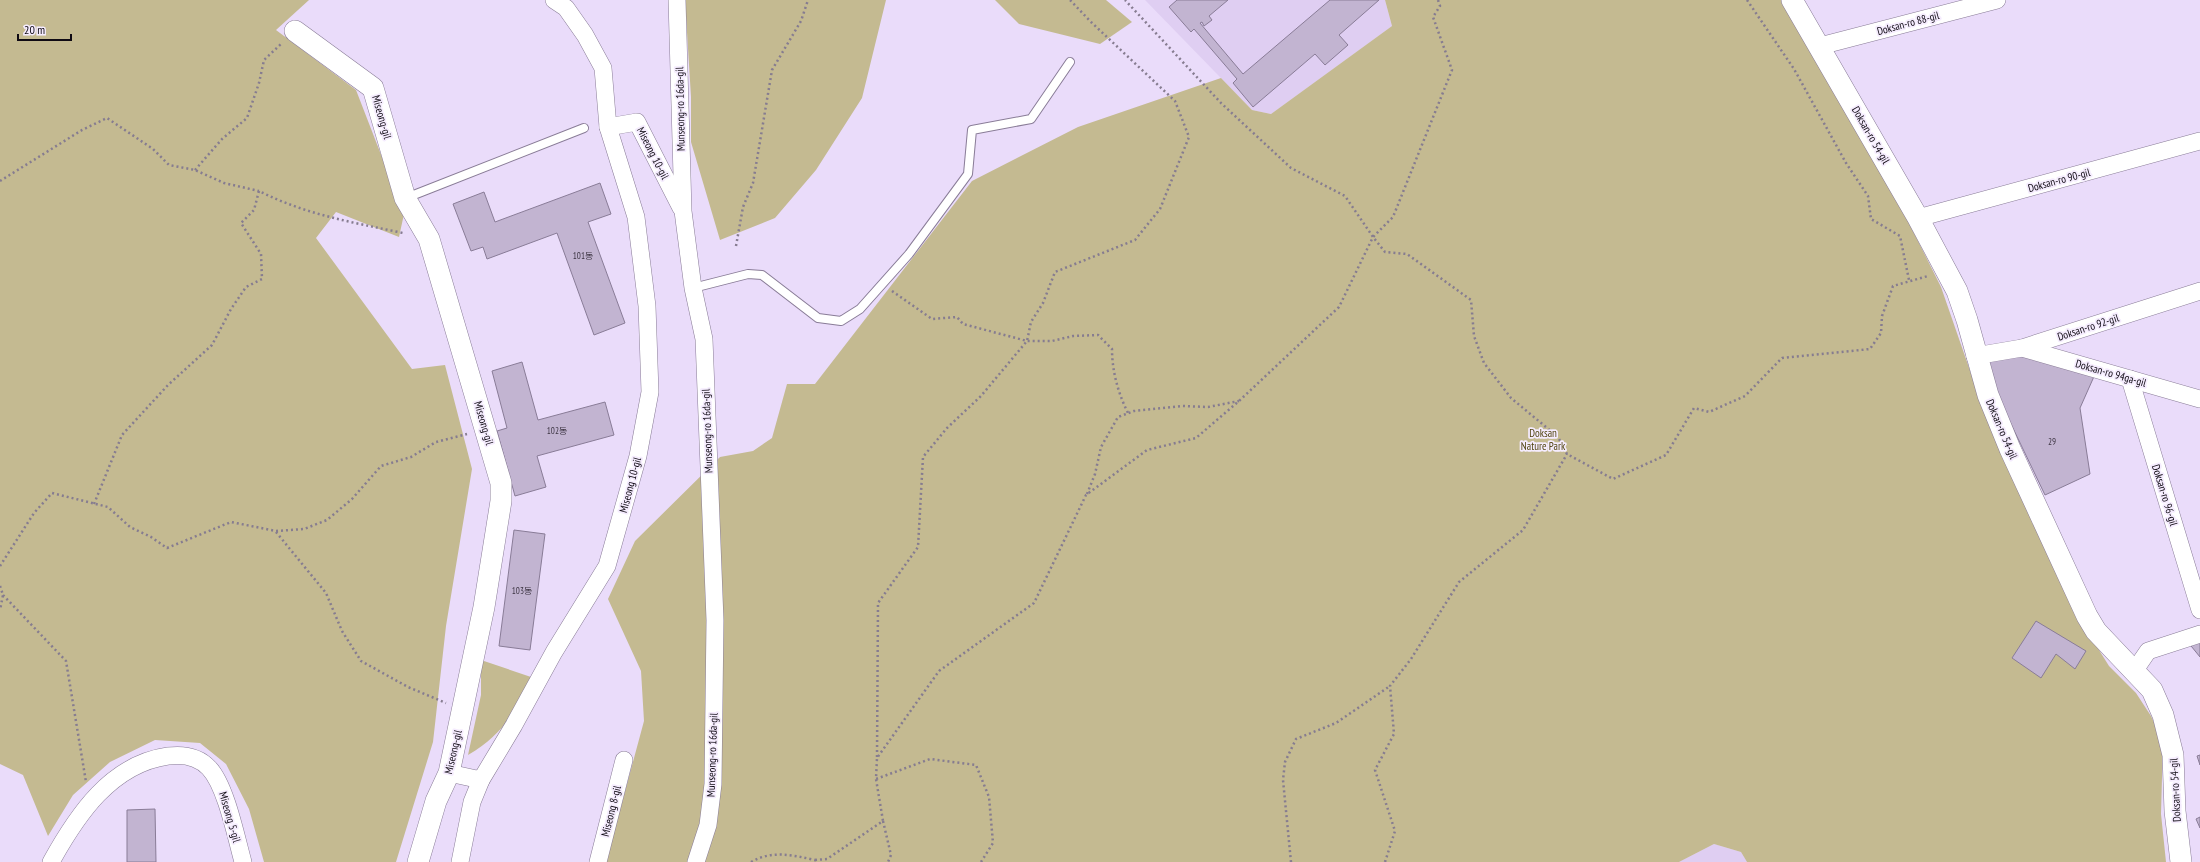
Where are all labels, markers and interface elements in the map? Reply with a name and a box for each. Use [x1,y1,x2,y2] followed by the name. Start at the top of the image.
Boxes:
[1875,8,1941,38] street label: Doksan-ro 88-gil
[18,16,71,42] scale bar
[24,22,45,37] text: 20 m
[672,66,688,151] street label: Munseong-ro 16da-gil
[369,94,395,141] street label: Miseong-gil
[1849,104,1893,167] street label: Doksan-ro 54-gil
[634,124,672,182] street label: Miseong 10-gil
[2026,165,2092,195] street label: Doksan-ro 90-gil
[573,250,593,261] house number: 101동
[2055,310,2121,344] street label: Doksan-ro 92-gil
[2074,356,2148,390] street label: Doksan-ro 94ga-gil
[699,388,715,473] street label: Munseong-ro 16da-gil
[1983,397,2021,462] street label: Doksan-ro 54-gil
[471,400,497,447] street label: Miseong-gil
[547,425,567,436] house number: 102동
[1521,426,1566,453] park label: Doksan Nature Park
[2048,436,2056,447] house number: 29
[616,455,644,514] street label: Miseong 10-gil
[2149,462,2181,528] street label: Doksan-ro 96-gil
[512,585,532,596] house number: 103동
[704,712,720,797] street label: Munseong-ro 16da-gil
[441,728,465,775] street label: Miseong-gil
[2166,757,2184,822] street label: Doksan-ro 54-gil
[598,784,624,838] street label: Miseong 8-gil
[216,790,244,844] street label: Miseong 5-gil

